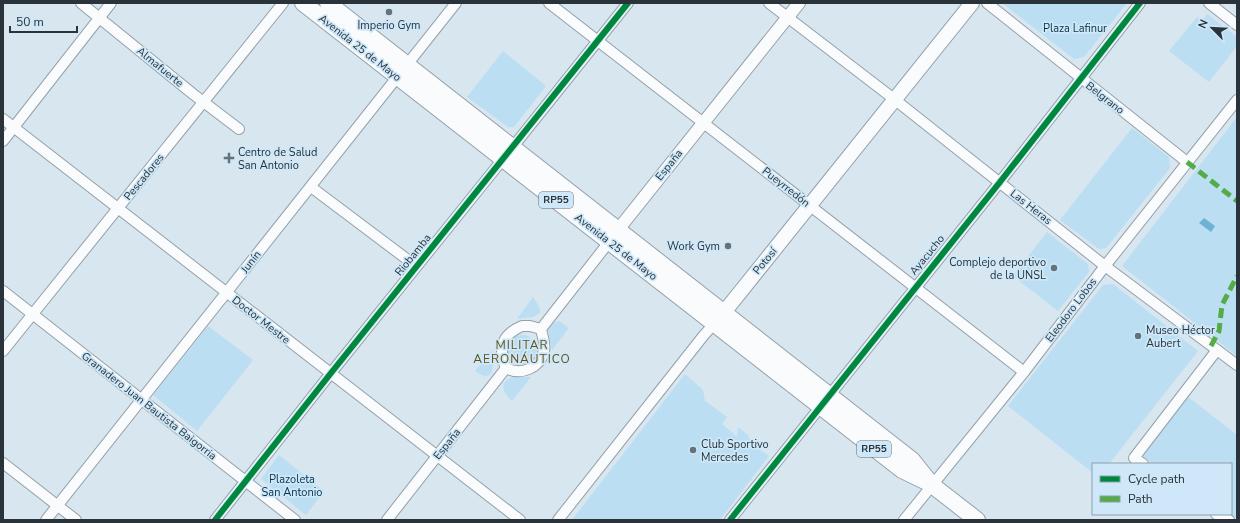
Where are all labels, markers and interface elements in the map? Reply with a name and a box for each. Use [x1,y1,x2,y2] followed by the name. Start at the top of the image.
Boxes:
[384,7,394,17] marker: Imperio Gym
[10,8,77,34] scale bar
[1192,8,1232,48] north arrow
[316,11,404,85] street label: Avenida 25 de Mayo
[16,14,44,30] text: 50 m
[1195,17,1212,31] text: N
[358,18,421,33] place label: Imperio Gym
[1043,21,1107,36] park label: Plaza Lafinur
[133,44,187,91] street label: Almafuerte
[1083,78,1127,118] street label: Belgrano
[238,145,317,173] place label: Centro de Salud San Antonio
[652,146,686,184] street label: España
[120,150,168,204] street label: Pescadores
[223,152,235,164] marker: Centro de Salud San Antonio
[759,164,813,210] street label: Pueyrredón
[1007,186,1055,228] street label: Las Heras
[539,192,573,208] road number: RP55
[572,210,660,284] street label: Avenida 25 de Mayo
[391,231,435,279] street label: Riobamba
[906,232,948,278] street label: Ayacucho
[667,239,720,254] place label: Work Gym
[723,241,733,251] marker: Work Gym
[750,243,781,278] street label: Potosí
[237,248,265,277] street label: Junín
[949,255,1046,283] place label: Complejo deportivo de la UNSL
[1049,263,1059,273] marker: Complejo deportivo de la UNSL
[1042,275,1100,345] street label: Eleodoro Lobos
[229,293,293,348] street label: Doctor Mestre
[1146,323,1215,351] place label: Museo Héctor Aubert
[1133,331,1143,341] marker: Museo Héctor Aubert
[473,337,571,367] district label: MILITAR AERONÁUTICO
[78,348,220,464] street label: Granadero Juan Bautista Baigorria
[430,425,464,463] street label: España
[701,437,769,465] place label: Club Sportivo Mercedes
[857,441,891,457] road number: RP55
[688,445,698,455] marker: Club Sportivo Mercedes
[1092,463,1232,515] legend
[1128,471,1185,487] text: Cycle path
[262,472,322,500] park label: Plazoleta San Antonio
[1128,491,1153,507] text: Path

